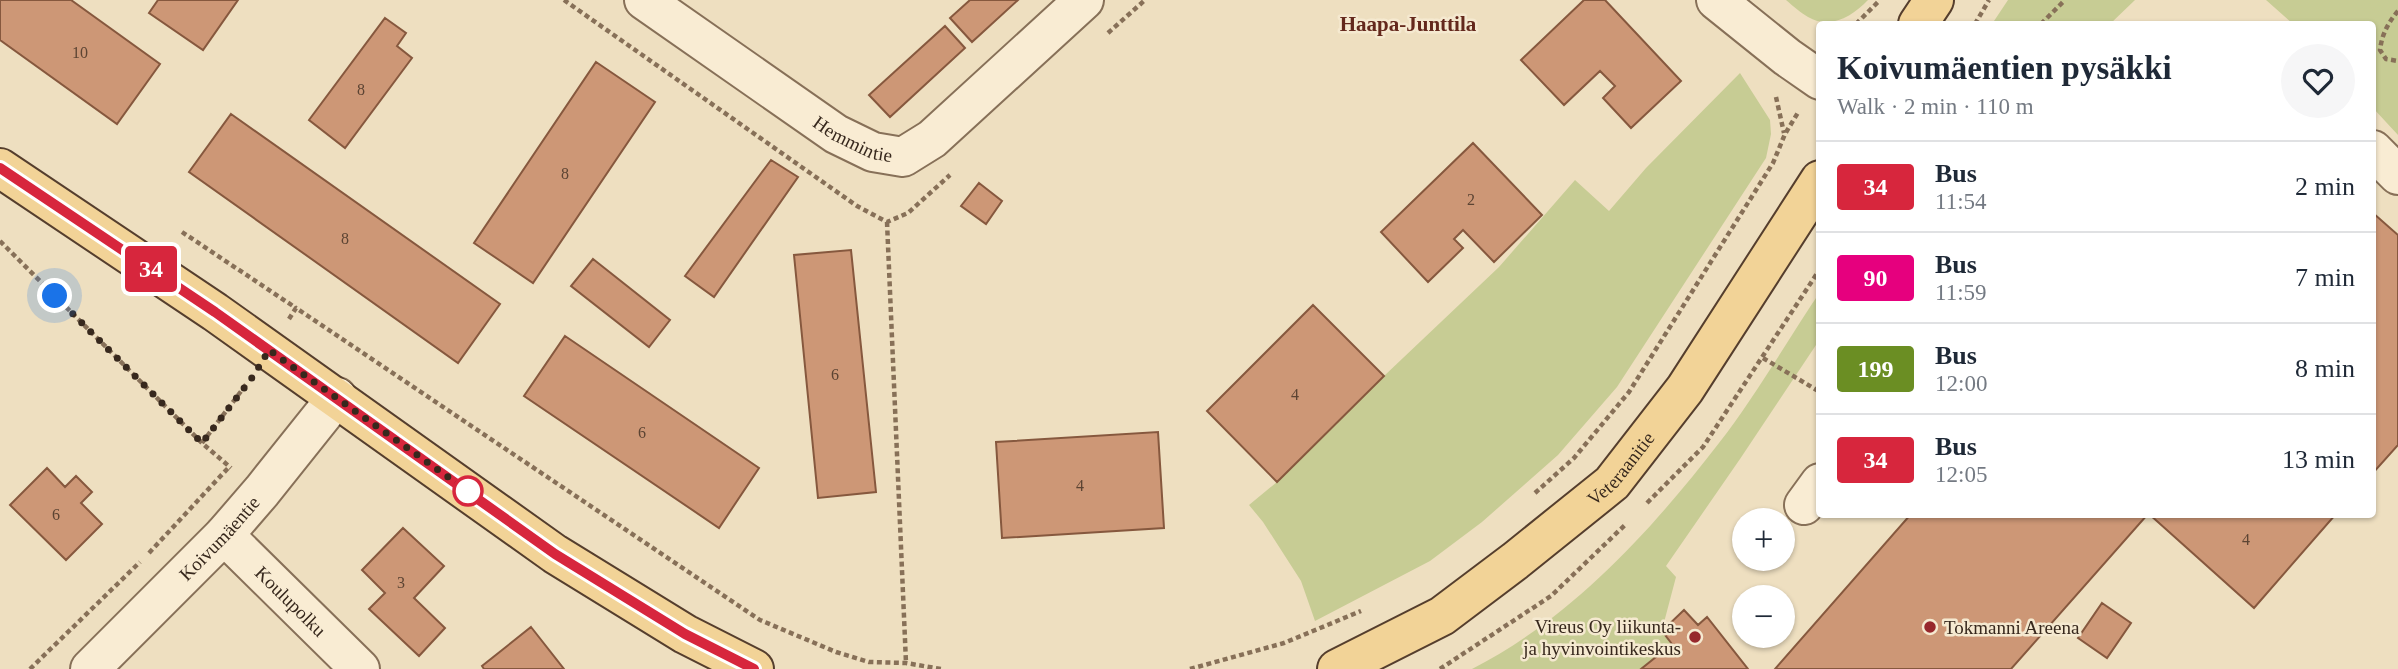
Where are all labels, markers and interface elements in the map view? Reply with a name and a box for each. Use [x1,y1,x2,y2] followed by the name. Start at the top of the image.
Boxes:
[1340,12,1477,36] district label: Haapa-Junttila
[72,44,88,61] house number: 10
[2281,44,2355,118] button: heart
[1837,50,2172,86] text: Koivumäentien pysäkki
[357,81,365,98] house number: 8
[1837,94,2034,119] text: Walk · 2 min · 110 m
[809,112,894,166] street label: Hemmintie
[1935,159,1977,188] text: Bus
[561,165,569,182] house number: 8
[2295,172,2355,201] text: 2 min
[1864,174,1888,200] text: 34
[1935,189,1987,214] text: 11:54
[1467,191,1475,208] house number: 2
[341,230,349,247] house number: 8
[120,246,182,292] line badge: 34
[1935,250,1977,279] text: Bus
[139,256,163,282] text: 34
[2295,263,2355,292] text: 7 min
[1864,265,1888,291] text: 90
[37,278,72,313] your location
[1935,280,1987,305] text: 11:59
[1935,341,1977,370] text: Bus
[2295,354,2355,383] text: 8 min
[1858,356,1894,382] text: 199
[831,366,839,383] house number: 6
[1935,371,1987,396] text: 12:00
[1291,386,1299,403] house number: 4
[638,424,646,441] house number: 6
[1583,428,1659,510] street label: Veteraanitie
[1935,432,1977,461] text: Bus
[2282,445,2355,474] text: 13 min
[1864,447,1888,473] text: 34
[1935,462,1987,487] text: 12:05
[453,476,483,506] unlabelled marker
[1076,477,1084,494] house number: 4
[175,492,264,585] street label: Koivumäentie
[52,506,60,523] house number: 6
[1732,508,1795,648] map controls
[1732,508,1795,571] button: +
[2242,531,2250,548] house number: 4
[251,562,331,641] street label: Koulupolku
[397,574,405,591] house number: 3
[1732,585,1795,648] button: −
[1522,616,1681,659] place label: Vireus Oy liikunta- ja hyvinvointikeskus
[1944,617,2080,638] place label: Tokmanni Areena
[1922,619,1938,635] marker: Tokmanni Areena
[1687,629,1703,645] marker: Vireus Oy liikunta- ja hyvinvointikeskus

